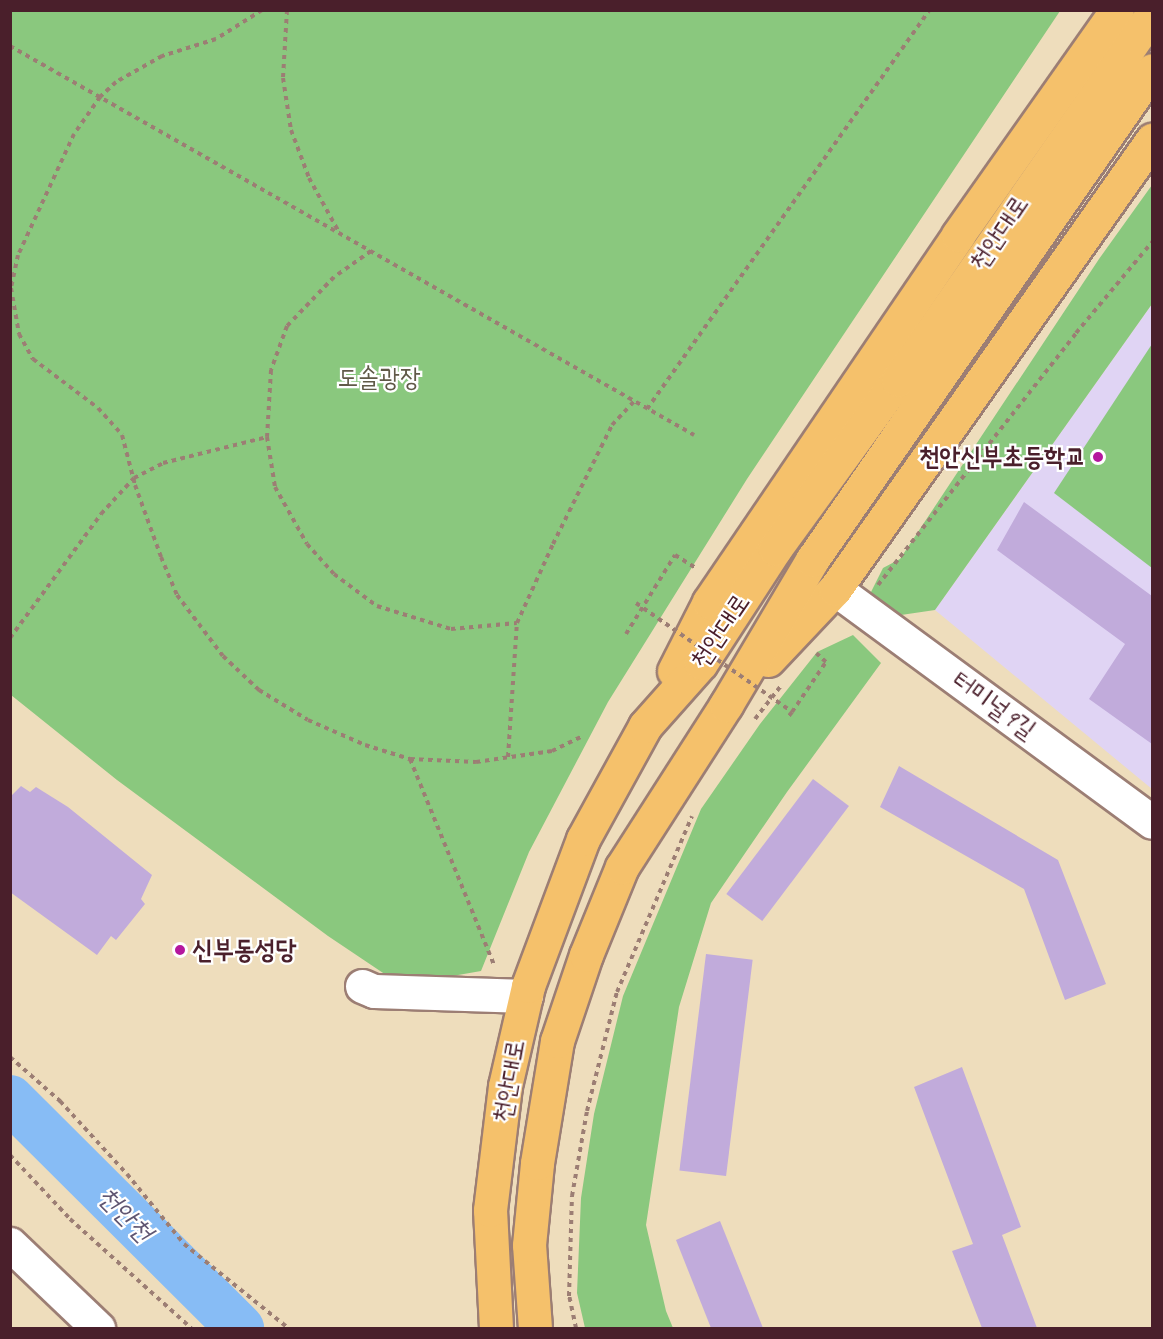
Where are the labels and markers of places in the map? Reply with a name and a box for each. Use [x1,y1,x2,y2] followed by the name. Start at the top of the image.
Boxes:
[919,441,1086,473] place label: 천안신부초등학교
[1091,450,1105,464] marker: 천안신부초등학교
[192,934,297,966] place label: 신부동성당
[173,943,187,957] marker: 신부동성당

